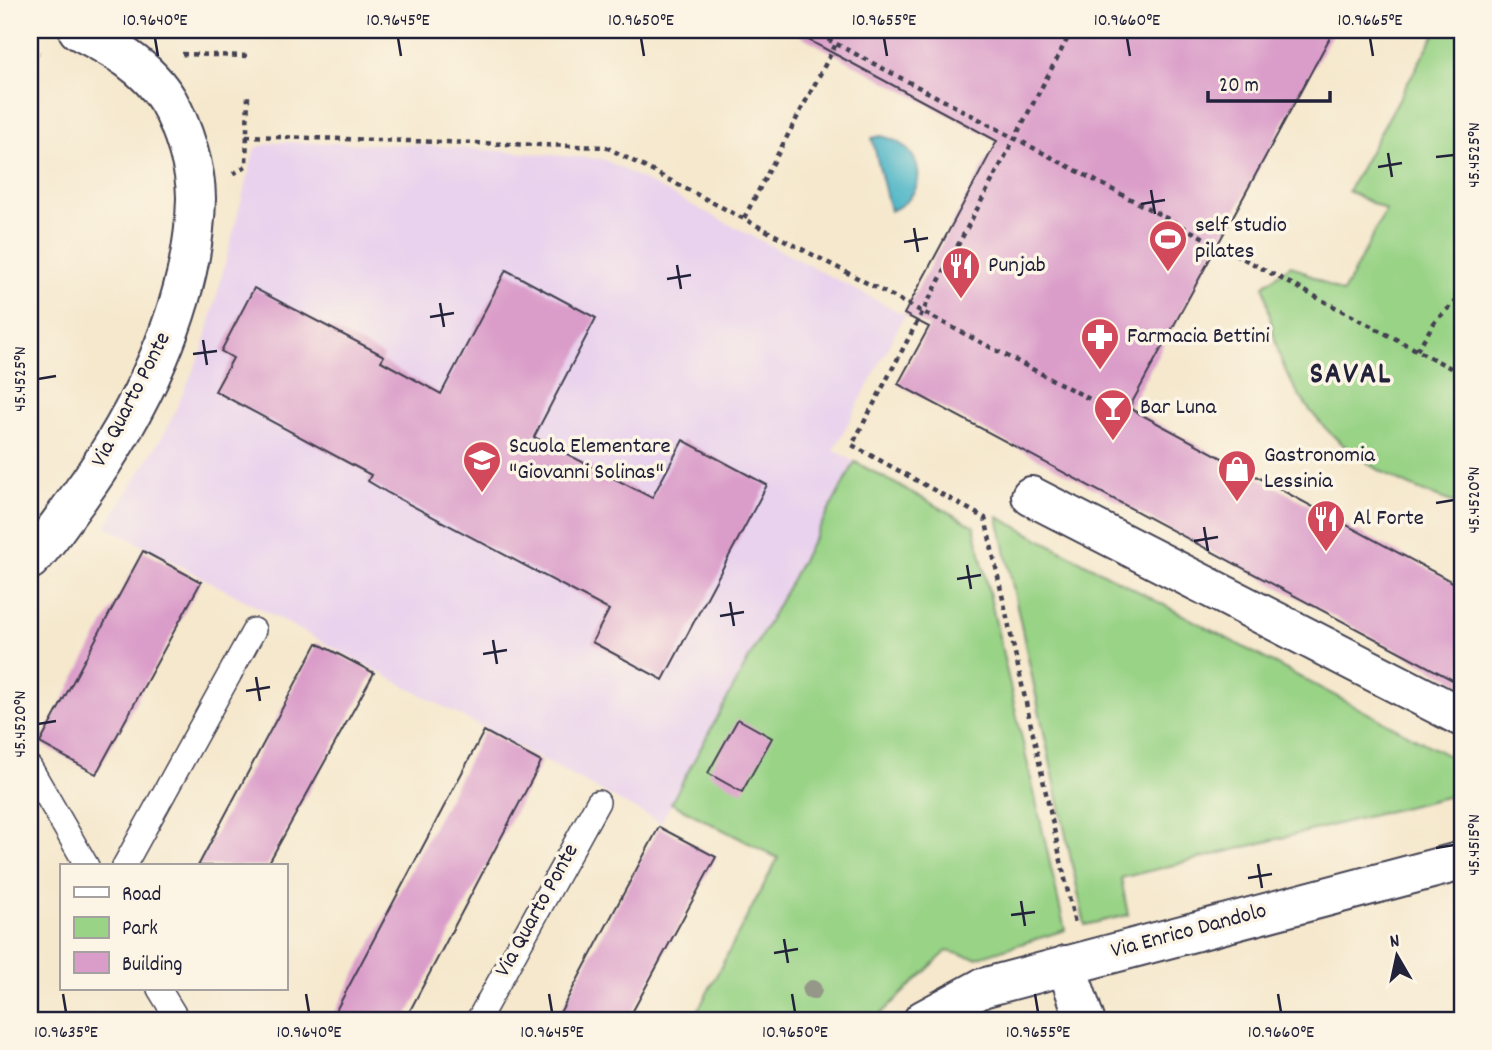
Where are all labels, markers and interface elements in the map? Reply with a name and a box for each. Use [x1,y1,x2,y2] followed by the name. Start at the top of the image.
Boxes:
[122,9,188,34] text: 10.9640°E
[366,9,430,34] text: 10.9645°E
[608,9,674,34] text: 10.9650°E
[852,9,916,34] text: 10.9655°E
[1094,9,1160,34] text: 10.9660°E
[1338,9,1402,34] text: 10.9665°E
[1208,60,1331,104] scale bar
[1219,72,1259,102] text: 20 m
[1463,122,1488,188] text: 45.4525°N
[1195,210,1287,269] place label: self studio pilates
[1147,218,1189,273] sports icon: self studio pilates
[940,245,982,300] restaurant icon: Punjab
[988,250,1046,283] place label: Punjab
[1079,316,1121,371] pharmacy icon: Farmacia Bettini
[1127,321,1270,354] place label: Farmacia Bettini
[84,327,180,473] street label: Via Quarto Ponte
[9,346,34,412] text: 45.4525°N
[1310,355,1392,398] district label: SAVAL
[1092,387,1134,442] bar icon: Bar Luna
[1140,392,1217,425] place label: Bar Luna
[509,431,671,490] place label: Scuola Elementare "Giovanni Solinas"
[461,439,503,494] school or university icon: Scuola Elementare "Giovanni Solinas"
[1264,440,1376,499] place label: Gastronomia Lessinia
[1216,448,1258,503] shop icon: Gastronomia Lessinia
[1463,467,1488,533] text: 45.4520°N
[1305,498,1347,553] restaurant icon: Al Forte
[1353,503,1424,536] place label: Al Forte
[9,691,34,757] text: 45.4520°N
[1463,814,1488,876] text: 45.4515°N
[488,838,588,984] street label: Via Quarto Ponte
[60,864,287,990] legend
[122,881,161,911] text: Road
[1108,895,1270,969] street label: Via Enrico Dandolo
[122,915,158,945] text: Park
[1362,920,1432,990] north arrow
[1388,929,1402,957] text: N
[122,951,182,981] text: Building
[34,1021,98,1046] text: 10.9635°E
[276,1021,342,1046] text: 10.9640°E
[520,1021,584,1046] text: 10.9645°E
[762,1021,828,1046] text: 10.9650°E
[1006,1021,1070,1046] text: 10.9655°E
[1248,1021,1314,1046] text: 10.9660°E

